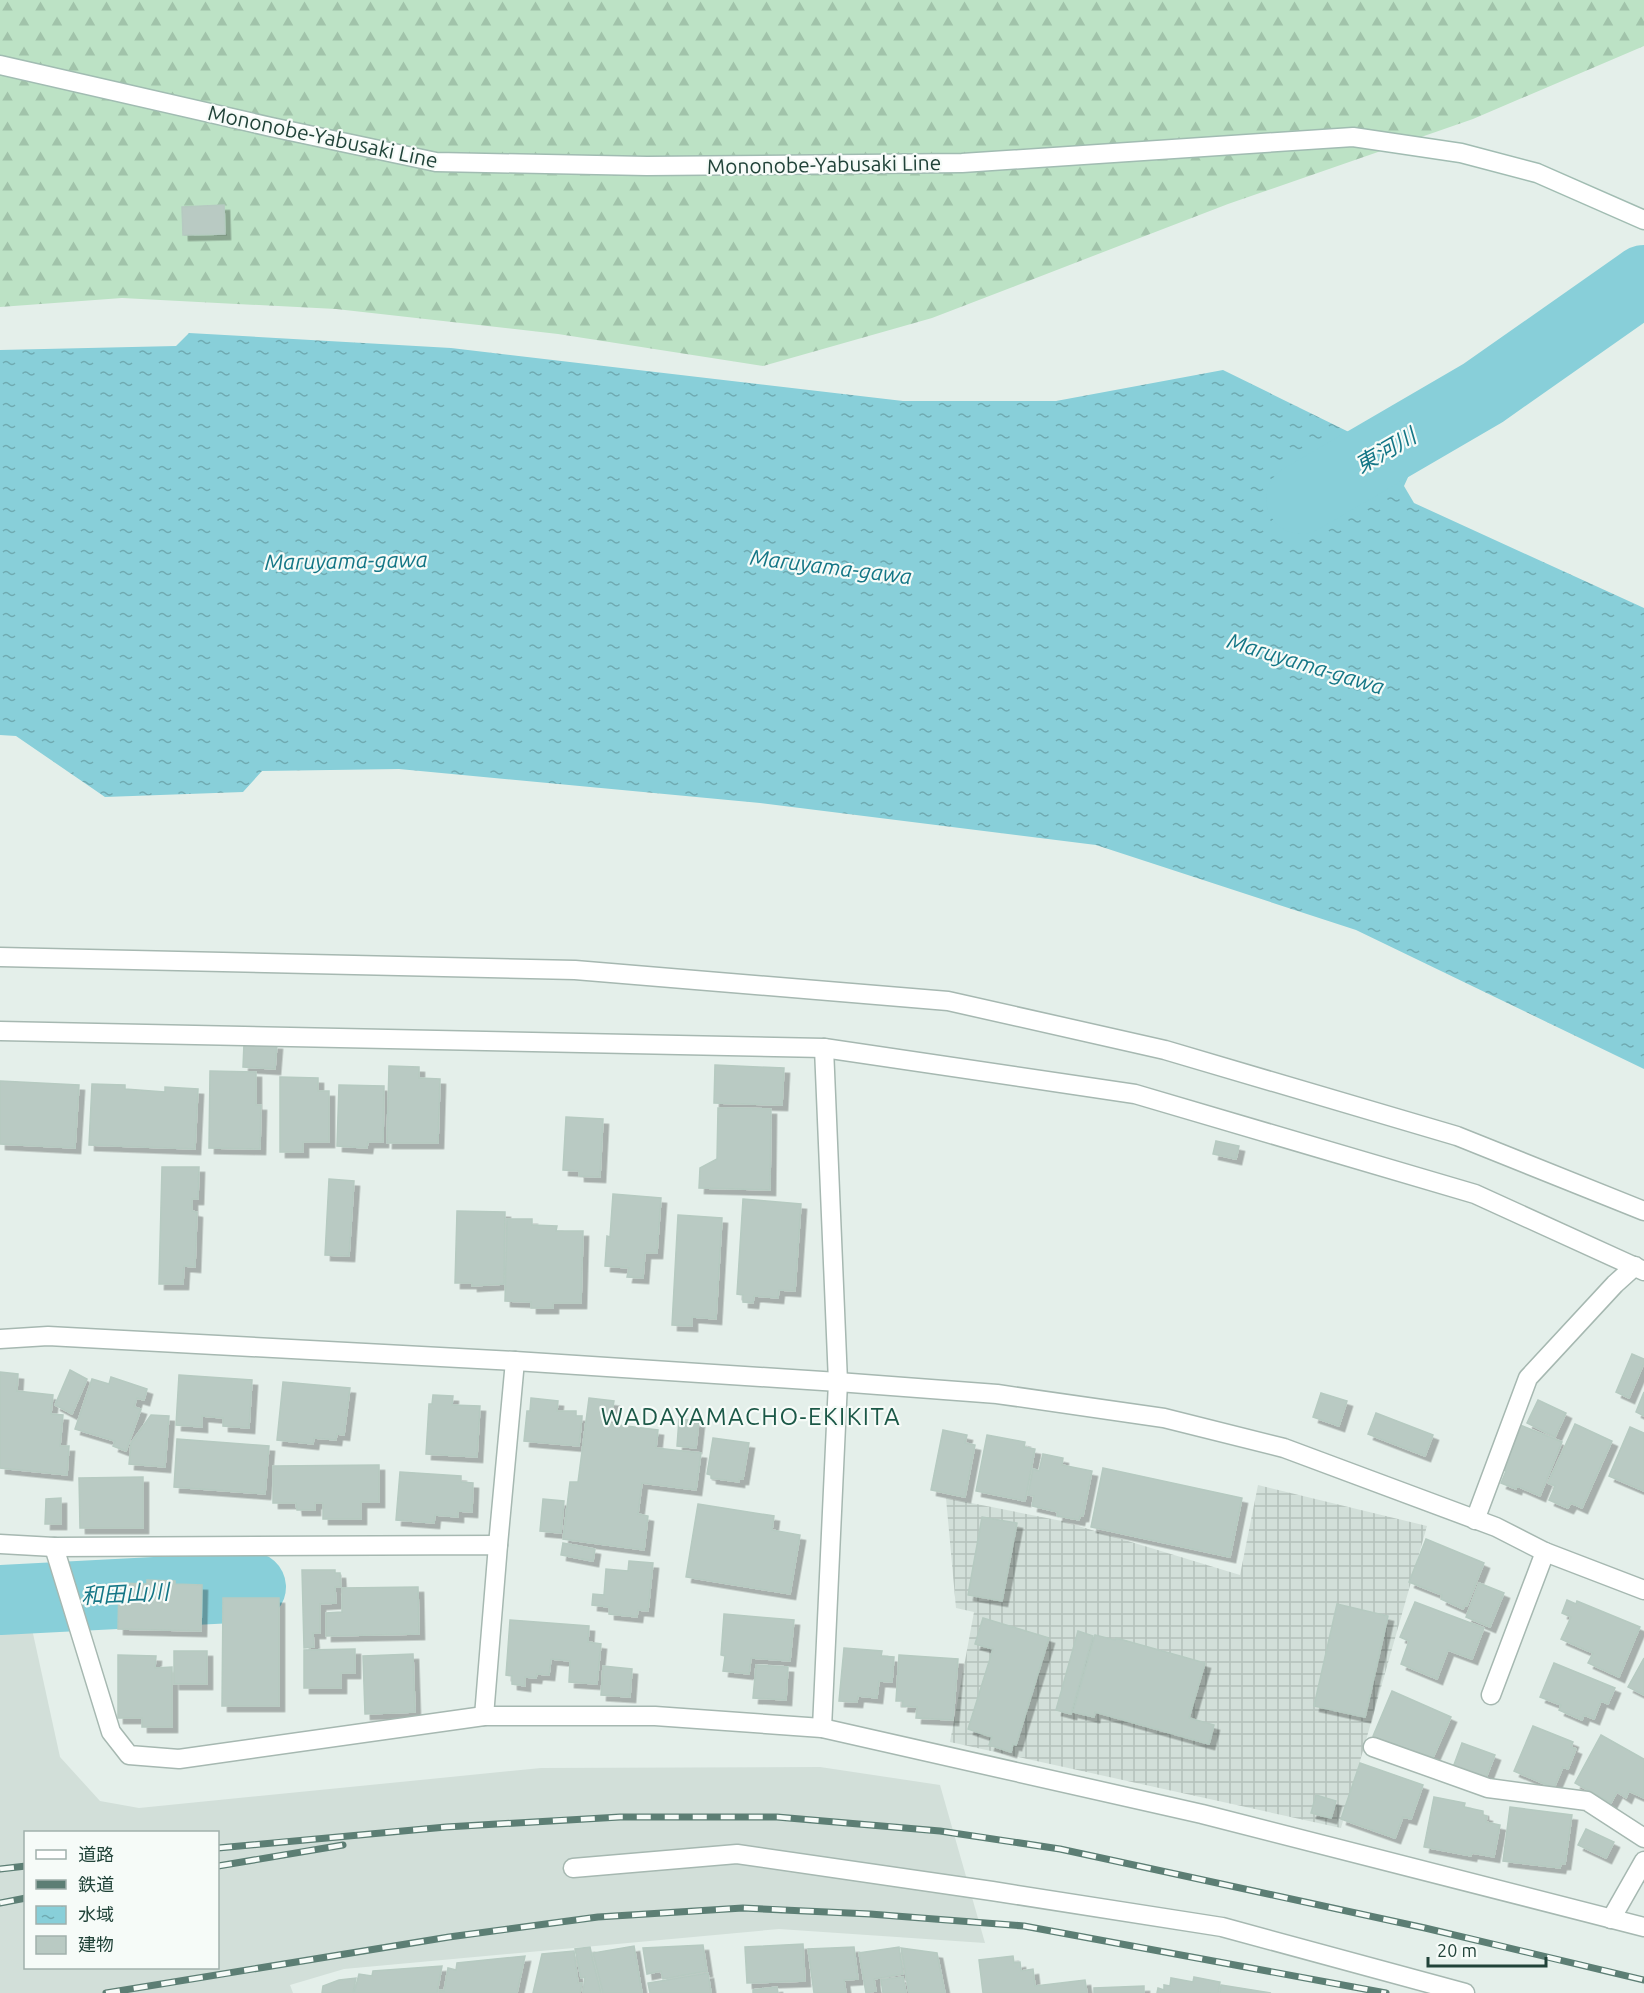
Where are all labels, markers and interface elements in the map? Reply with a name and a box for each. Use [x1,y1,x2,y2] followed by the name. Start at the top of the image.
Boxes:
[206,100,440,172] street label: Mononobe-Yabusaki Line
[707,150,941,178] street label: Mononobe-Yabusaki Line
[1350,422,1422,477] water label: 東河川
[749,544,913,588] water label: Maruyama-gawa
[264,546,428,574] water label: Maruyama-gawa
[1224,627,1388,699] water label: Maruyama-gawa
[601,1403,901,1430] district label: WADAYAMACHO-EKIKITA
[80,1578,172,1608] water label: 和田山川
[24,1831,219,1969] legend
[78,1844,114,1864] text: 道路
[78,1874,114,1894] text: 鉄道
[78,1904,114,1924] text: 水域
[1428,1930,1546,1968] scale bar
[78,1934,114,1954] text: 建物
[1437,1940,1477,1960] text: 20 m

